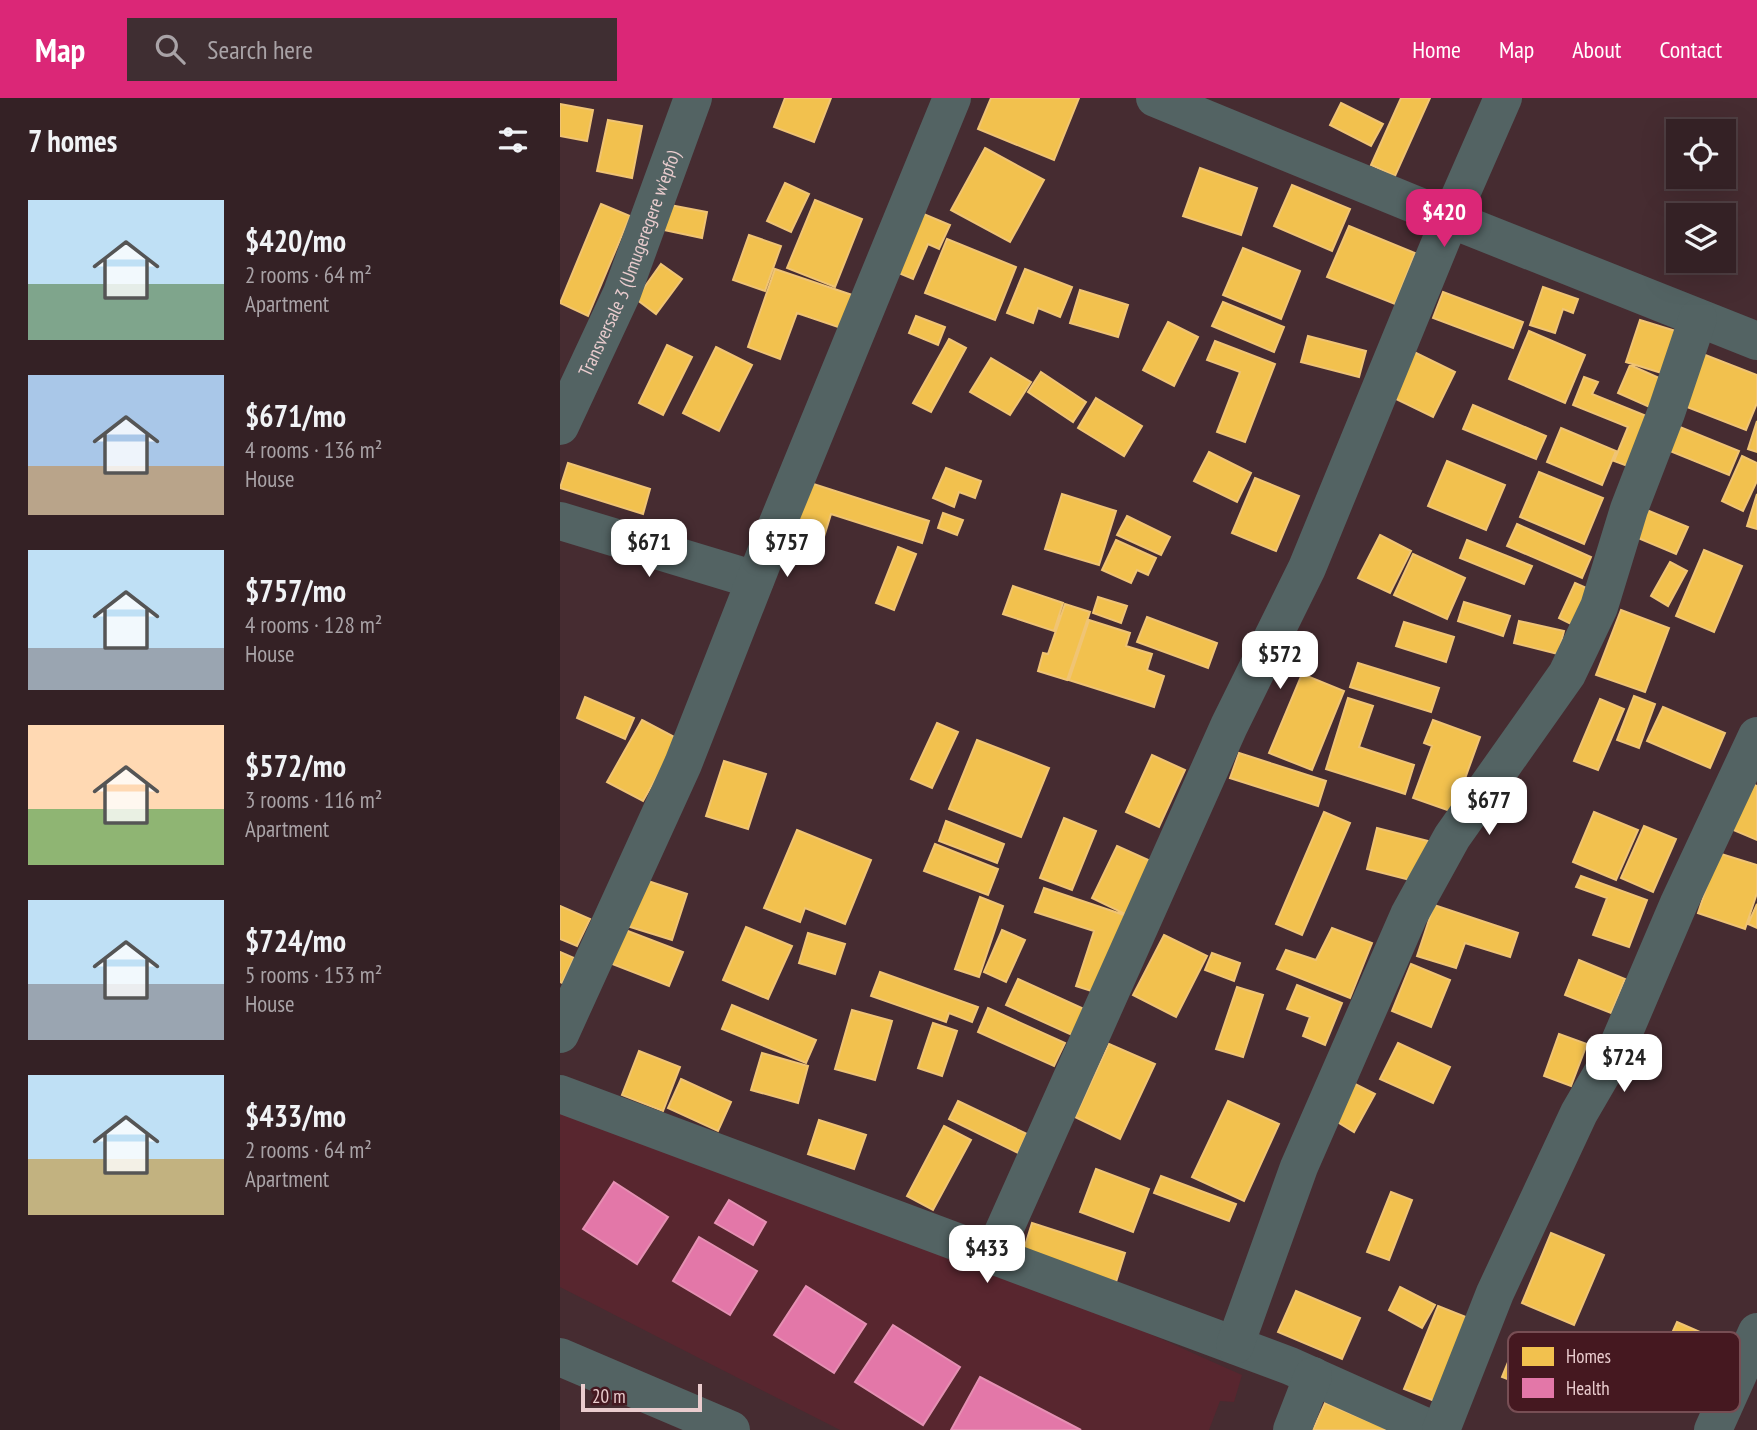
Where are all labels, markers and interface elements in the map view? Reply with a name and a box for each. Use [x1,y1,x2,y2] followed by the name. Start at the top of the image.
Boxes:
[127,18,617,81] search box
[35,28,85,71] text: Map
[151,30,189,68] icon: search
[207,33,313,66] text: Search here
[1412,34,1461,65] text: Home
[1499,34,1534,65] text: Map
[1572,34,1621,65] text: About
[1659,34,1722,65] text: Contact
[1666,119,1736,273] map controls
[1666,119,1736,189] button: locate
[28,121,117,160] text: 7 homes
[494,121,532,159] icon: filters
[573,146,685,380] street label: Transversale 3 (Umugeregere w'epfo)
[1403,190,1485,249] pin: $420
[1422,197,1466,226] text: $420
[1666,203,1736,273] button: layers
[245,221,346,260] text: $420/mo
[84,228,168,312] icon: home
[245,260,372,289] text: 2 rooms · 64 m²
[245,289,329,318] text: Apartment
[245,396,346,435] text: $671/mo
[84,403,168,487] icon: home
[245,435,382,464] text: 4 rooms · 136 m²
[245,464,295,493] text: House
[608,519,690,579] pin: $671
[746,519,828,579] pin: $757
[627,527,671,556] text: $671
[765,527,809,556] text: $757
[245,571,346,610] text: $757/mo
[84,578,168,662] icon: home
[245,610,382,639] text: 4 rooms · 128 m²
[1239,632,1321,691] pin: $572
[245,639,295,668] text: House
[1258,639,1302,668] text: $572
[245,746,346,785] text: $572/mo
[84,753,168,837] icon: home
[1448,778,1530,837] pin: $677
[245,785,382,814] text: 3 rooms · 116 m²
[1467,785,1511,814] text: $677
[245,814,329,843] text: Apartment
[245,921,346,960] text: $724/mo
[84,928,168,1012] icon: home
[245,960,382,989] text: 5 rooms · 153 m²
[245,989,295,1018] text: House
[1583,1034,1665,1094] pin: $724
[1602,1042,1646,1071] text: $724
[245,1096,346,1135] text: $433/mo
[84,1103,168,1187] icon: home
[245,1135,372,1164] text: 2 rooms · 64 m²
[245,1164,329,1193] text: Apartment
[946,1226,1028,1285] pin: $433
[965,1233,1009,1262] text: $433
[1508,1332,1740,1412] legend
[1566,1344,1611,1368] text: Homes
[1566,1376,1610,1400] text: Health
[581,1381,702,1413] scale bar
[592,1384,626,1408] text: 20 m

